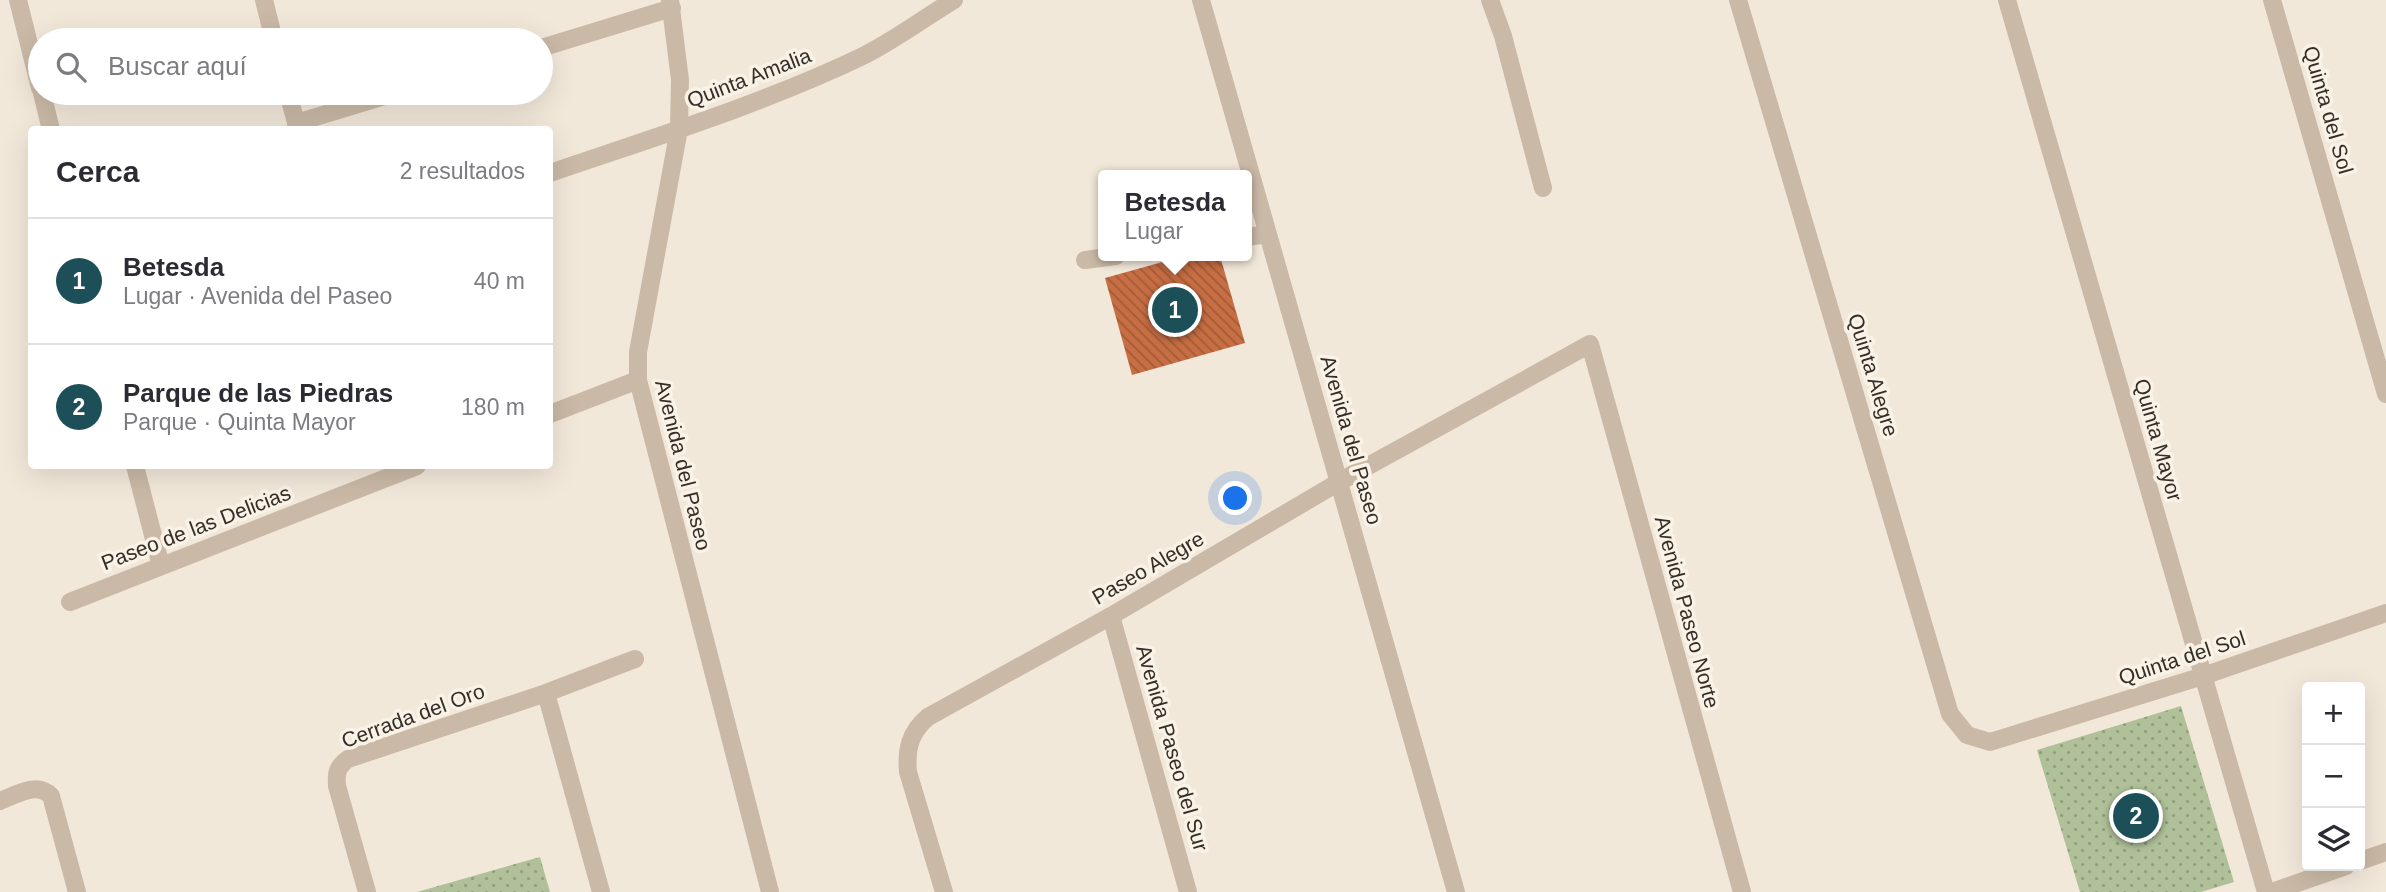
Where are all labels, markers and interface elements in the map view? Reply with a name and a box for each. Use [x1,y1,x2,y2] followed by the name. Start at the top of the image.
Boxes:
[28,28,553,105] search box
[684,43,814,112] street label: Quinta Amalia
[2299,43,2358,176] street label: Quinta del Sol
[52,48,90,86] icon: search
[108,51,247,81] text: Buscar aquí
[56,155,139,188] text: Cerca
[400,158,525,184] text: 2 resultados
[1098,170,1252,261] popup
[1124,187,1226,217] text: Betesda
[1124,218,1183,244] text: Lugar
[123,252,224,282] text: Betesda
[73,268,85,294] text: 1
[474,268,525,294] text: 40 m
[123,283,392,309] text: Lugar · Avenida del Paseo
[1152,284,1198,336] pin: 1
[1844,311,1903,439] street label: Quinta Alegre
[1316,353,1387,527] street label: Avenida del Paseo
[2130,376,2187,504] street label: Quinta Mayor
[651,377,716,552] street label: Avenida del Paseo
[123,378,393,408] text: Parque de las Piedras
[73,394,85,420] text: 2
[461,394,525,420] text: 180 m
[123,409,356,435] text: Parque · Quinta Mayor
[98,481,294,574] street label: Paseo de las Delicias
[1218,481,1252,515] your location
[1651,513,1724,711] street label: Avenida Paseo Norte
[1088,526,1208,609] street label: Paseo Alegre
[2116,626,2248,689] street label: Quinta del Sol
[1132,642,1213,854] street label: Avenida Paseo del Sur
[338,679,488,752] street label: Cerrada del Oro
[2302,682,2365,871] map controls
[2302,682,2365,745] button: +
[2302,745,2365,808] button: −
[2113,790,2159,842] pin: 2
[2302,808,2365,871] button: layers

